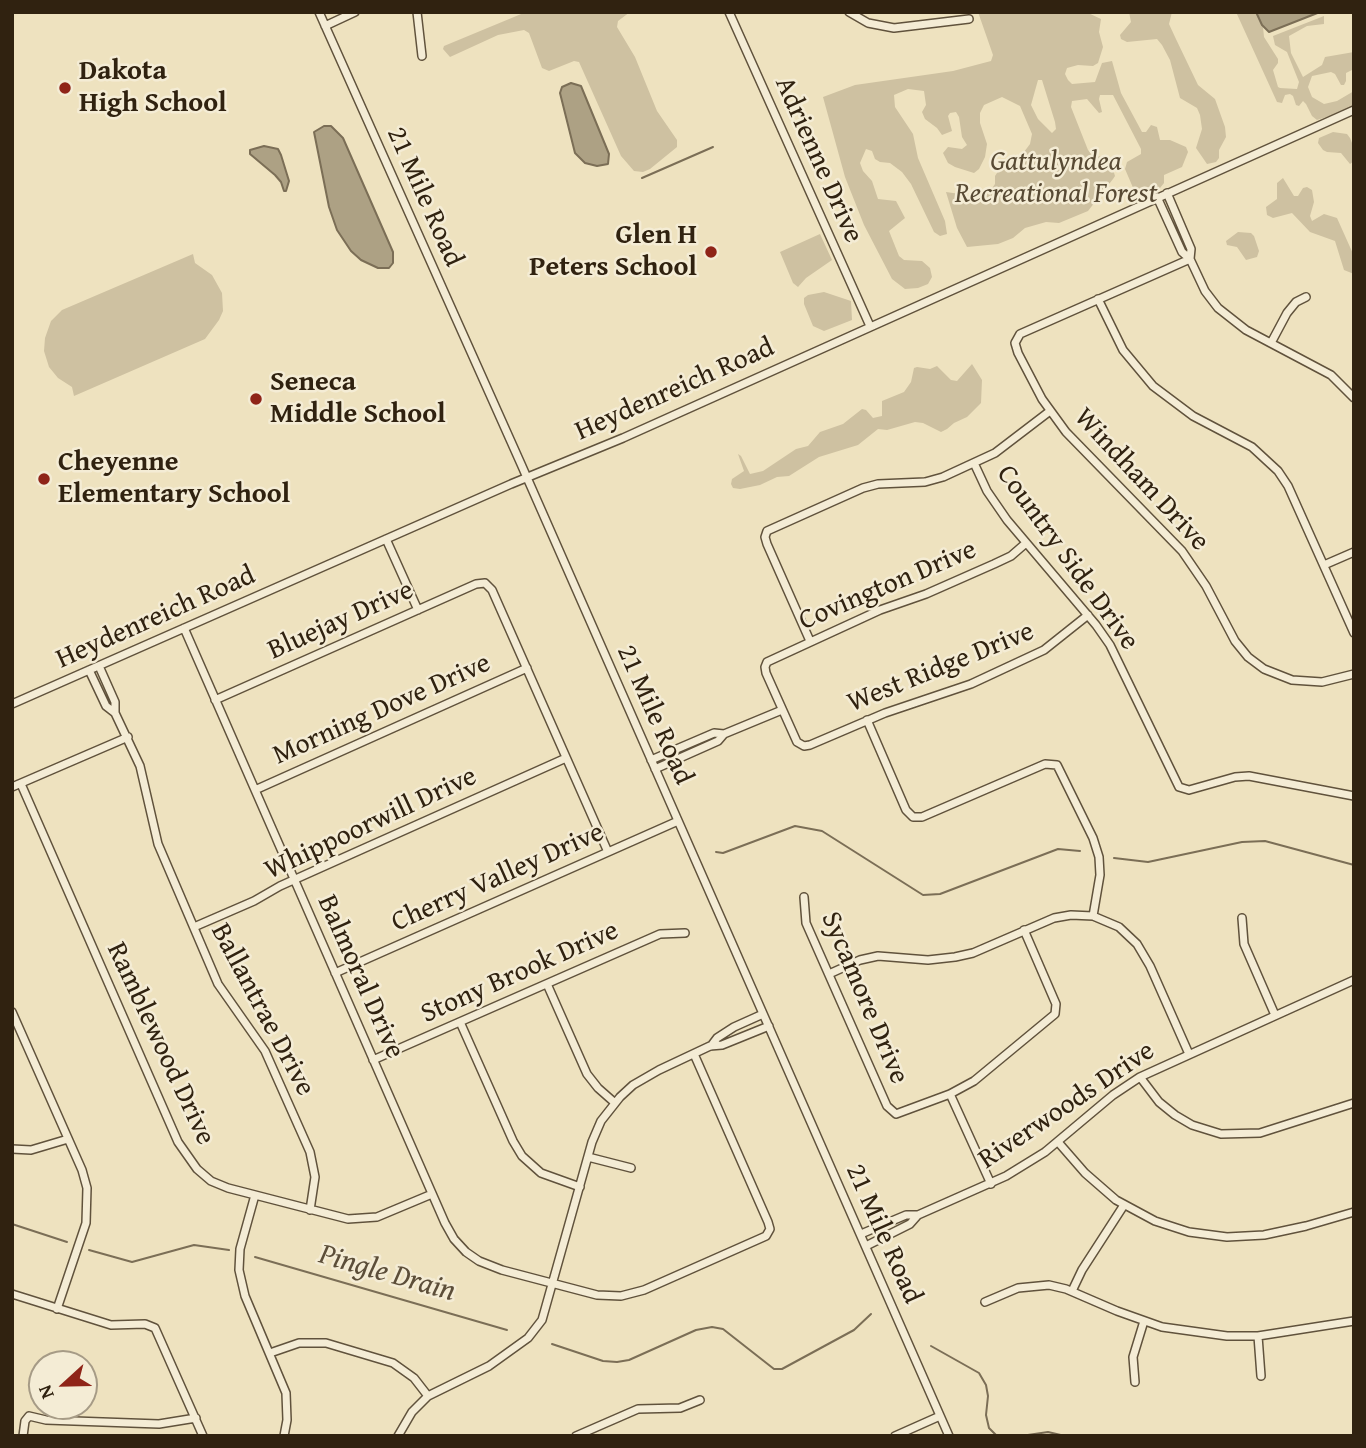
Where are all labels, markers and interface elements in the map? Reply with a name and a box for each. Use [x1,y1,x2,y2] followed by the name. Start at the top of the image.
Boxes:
[79,55,227,121] place label: Dakota High School
[766,72,870,248] street label: Adrienne Drive
[57,80,73,96] marker: Dakota High School
[378,122,470,272] street label: 21 Mile Road
[955,146,1157,212] park label: Gattulyndea Recreational Forest
[529,219,697,285] place label: Glen H Peters School
[703,244,719,260] marker: Glen H Peters School
[570,331,780,449] street label: Heydenreich Road
[270,366,446,432] place label: Seneca Middle School
[248,391,264,407] marker: Seneca Middle School
[1066,402,1216,558] street label: Windham Drive
[58,446,290,512] place label: Cheyenne Elementary School
[989,459,1145,657] street label: Country Side Drive
[36,471,52,487] marker: Cheyenne Elementary School
[794,534,982,638] street label: Covington Drive
[51,559,261,677] street label: Heydenreich Road
[263,574,419,668] street label: Bluejay Drive
[843,615,1039,721] street label: West Ridge Drive
[608,640,700,790] street label: 21 Mile Road
[268,647,496,773] street label: Morning Dove Drive
[260,760,482,888] street label: Whippoorwill Drive
[387,816,609,940] street label: Cherry Valley Drive
[309,890,411,1064] street label: Balmoral Drive
[813,907,915,1089] street label: Sycamore Drive
[416,914,624,1032] street label: Stony Brook Drive
[202,918,322,1102] street label: Ballantrae Drive
[98,937,222,1151] street label: Ramblewood Drive
[973,1035,1161,1177] street label: Riverwoods Drive
[837,1159,929,1309] street label: 21 Mile Road
[315,1237,459,1311] water label: Pingle Drain
[28,1350,98,1420] north arrow
[30,1381,61,1403] text: N

